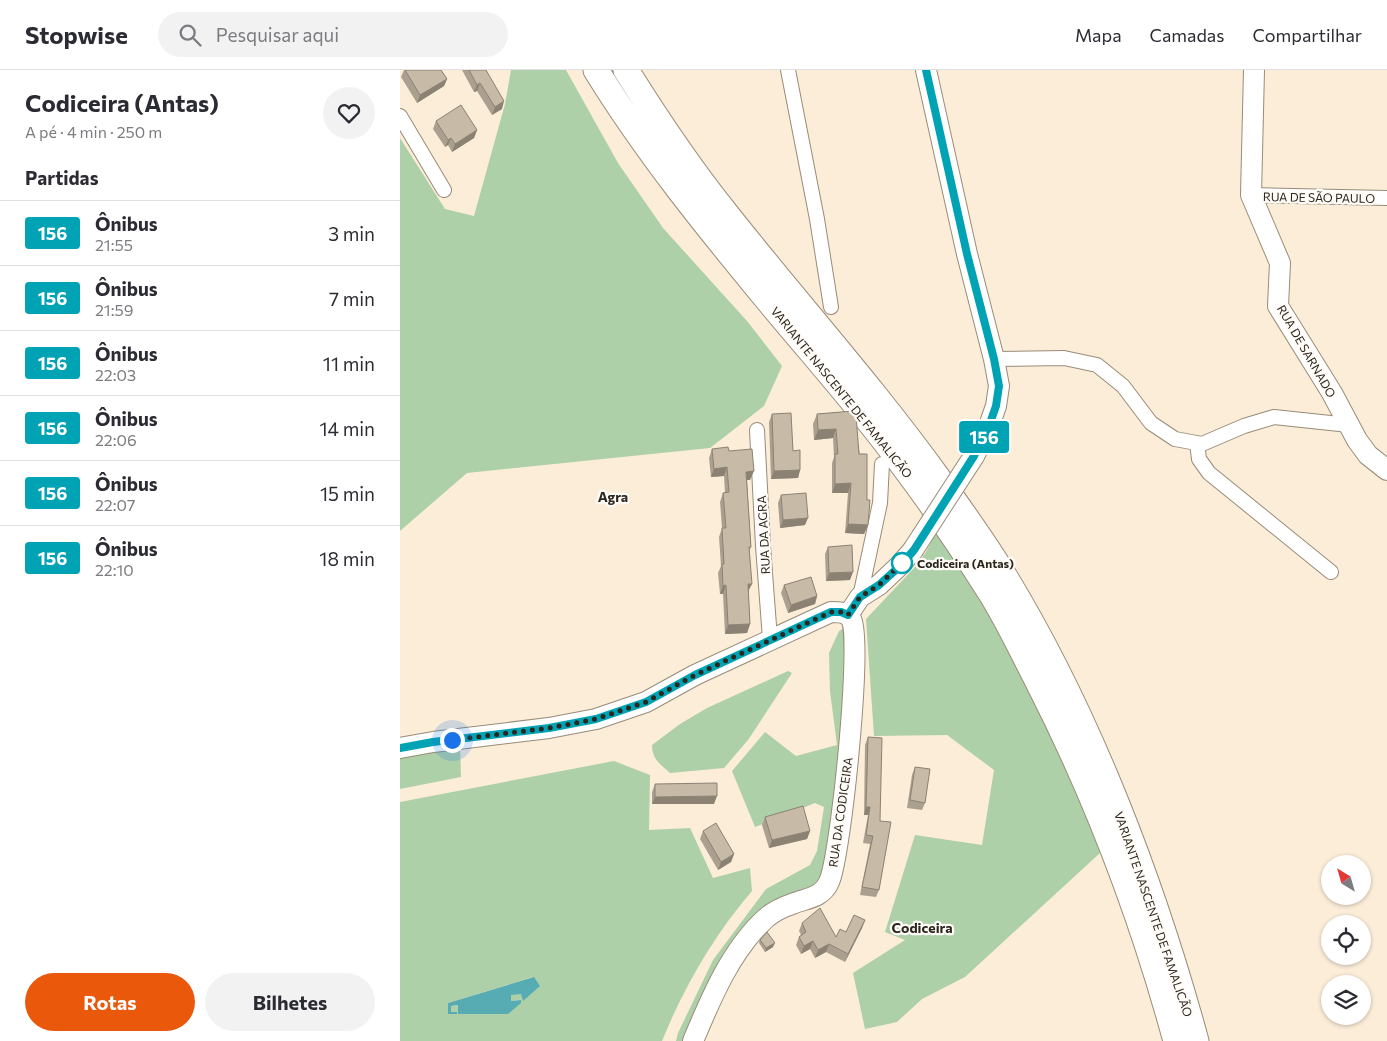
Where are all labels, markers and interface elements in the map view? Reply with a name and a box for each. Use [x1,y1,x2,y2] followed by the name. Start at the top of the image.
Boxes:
[158,12,508,57] search box
[25,20,128,49] text: Stopwise
[176,21,204,49] icon: search
[216,23,339,46] text: Pesquisar aqui
[1075,24,1122,46] text: Mapa
[1150,24,1224,46] text: Camadas
[1252,24,1362,46] text: Compartilhar
[323,87,375,139] button: heart
[25,88,219,117] text: Codiceira (Antas)
[25,122,162,141] text: A pé · 4 min · 250 m
[25,166,98,189] text: Partidas
[1263,189,1375,205] street label: RUA DE SÃO PAULO
[95,212,158,235] text: Ônibus
[38,222,67,244] text: 156
[328,222,375,245] text: 3 min
[95,235,133,254] text: 21:55
[95,277,158,300] text: Ônibus
[38,287,67,309] text: 156
[329,287,375,310] text: 7 min
[95,300,133,319] text: 21:59
[1275,302,1339,400] street label: RUA DE SARNADO
[769,304,916,481] street label: VARIANTE NASCENTE DE FAMALICÃO
[95,342,158,365] text: Ônibus
[38,352,67,374] text: 156
[323,352,375,375] text: 11 min
[95,365,136,384] text: 22:03
[95,407,158,430] text: Ônibus
[38,417,67,439] text: 156
[319,417,375,440] text: 14 min
[955,421,1013,453] line badge: 156
[969,426,999,448] text: 156
[95,430,137,449] text: 22:06
[95,472,158,495] text: Ônibus
[38,482,67,504] text: 156
[320,482,375,505] text: 15 min
[598,488,628,505] district label: Agra
[95,495,135,514] text: 22:07
[754,495,772,575] street label: RUA DA AGRA
[95,537,158,560] text: Ônibus
[38,547,67,569] text: 156
[319,547,375,570] text: 18 min
[891,552,913,574] marker: Codiceira (Antas)
[917,556,1014,570] place label: Codiceira (Antas)
[95,560,134,579] text: 22:10
[440,728,465,753] your location
[825,756,855,868] street label: RUA DA CODICEIRA
[1112,809,1196,1019] street label: VARIANTE NASCENTE DE FAMALICÃO
[1321,855,1371,905] north arrow
[1321,855,1371,1025] map controls
[1321,915,1371,965] button: locate
[891,919,953,936] district label: Codiceira
[25,973,195,1031] button: Rotas
[205,973,375,1031] button: Bilhetes
[1321,975,1371,1025] button: layers

